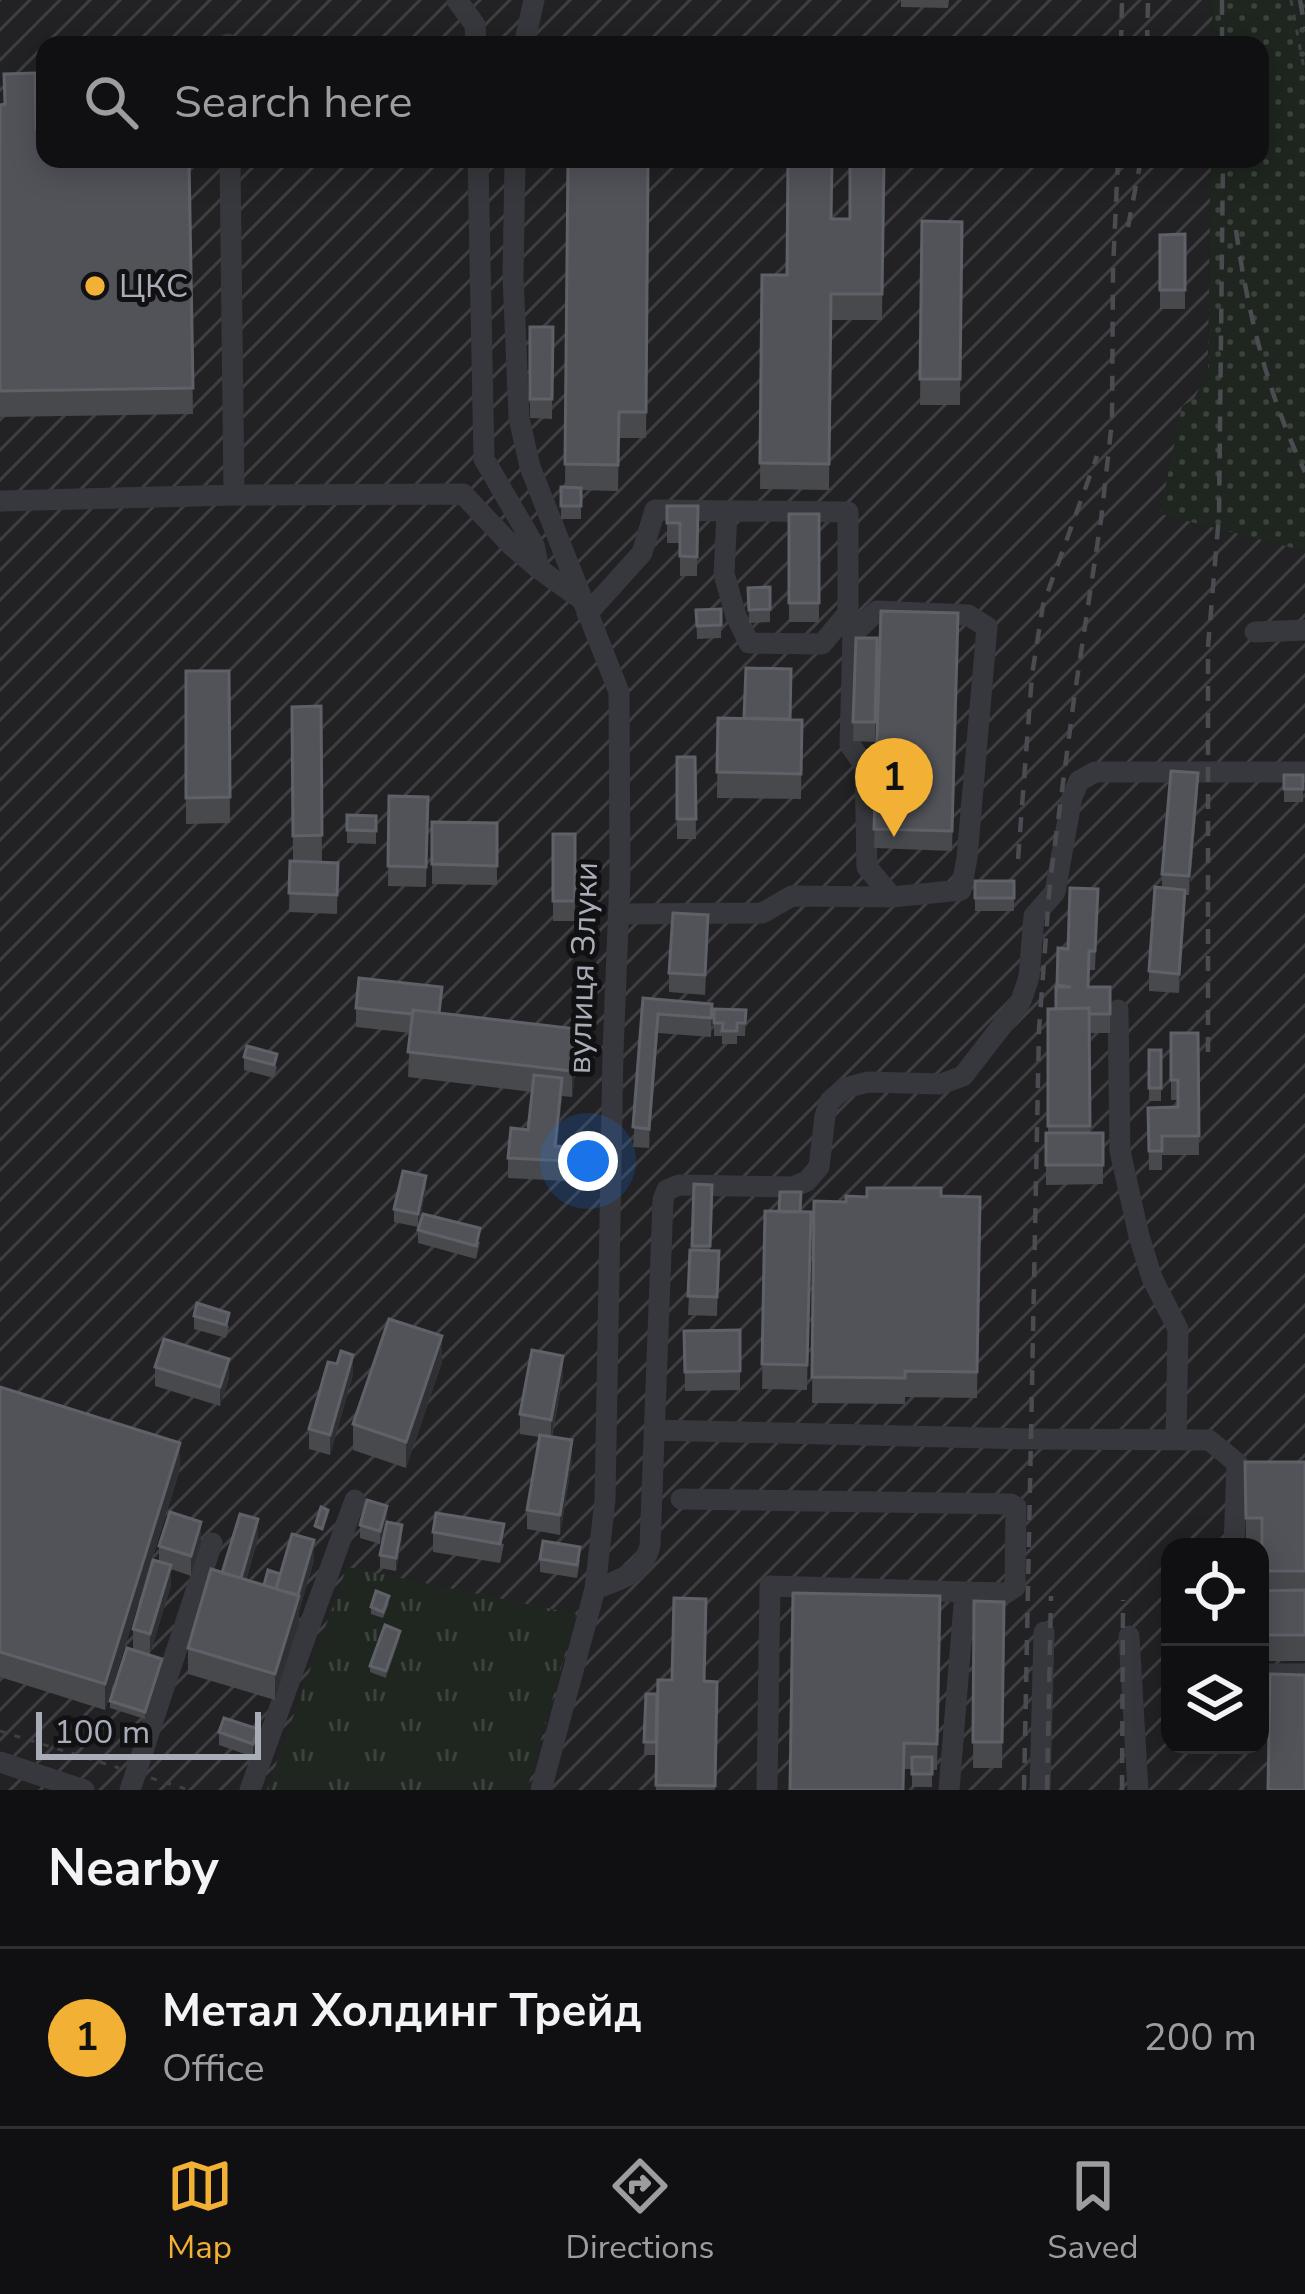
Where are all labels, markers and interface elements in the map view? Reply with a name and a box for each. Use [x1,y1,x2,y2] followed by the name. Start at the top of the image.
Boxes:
[36,36,1269,168] search box
[78,69,144,135] icon: search
[174,72,413,133] text: Search here
[119,264,188,309] place label: ЦКС
[82,273,108,299] marker: ЦКС
[855,738,933,837] pin: 1
[557,861,609,1075] street label: вулиця Злуки
[558,1131,618,1191] your location
[1161,1538,1269,1754] map controls
[1161,1538,1269,1646] button: locate
[1161,1646,1269,1754] button: layers
[36,1706,261,1759] scale bar
[54,1710,150,1755] text: 100 m
[48,1833,219,1903] text: Nearby
[162,1981,642,2042] text: Метал Холдинг Трейд
[75,2011,99,2064] text: 1
[1143,2011,1257,2064] text: 200 m
[162,2042,265,2095] text: Office
[167,2153,233,2270] tab: Map
[566,2153,714,2270] tab: Directions
[1047,2153,1138,2270] tab: Saved

